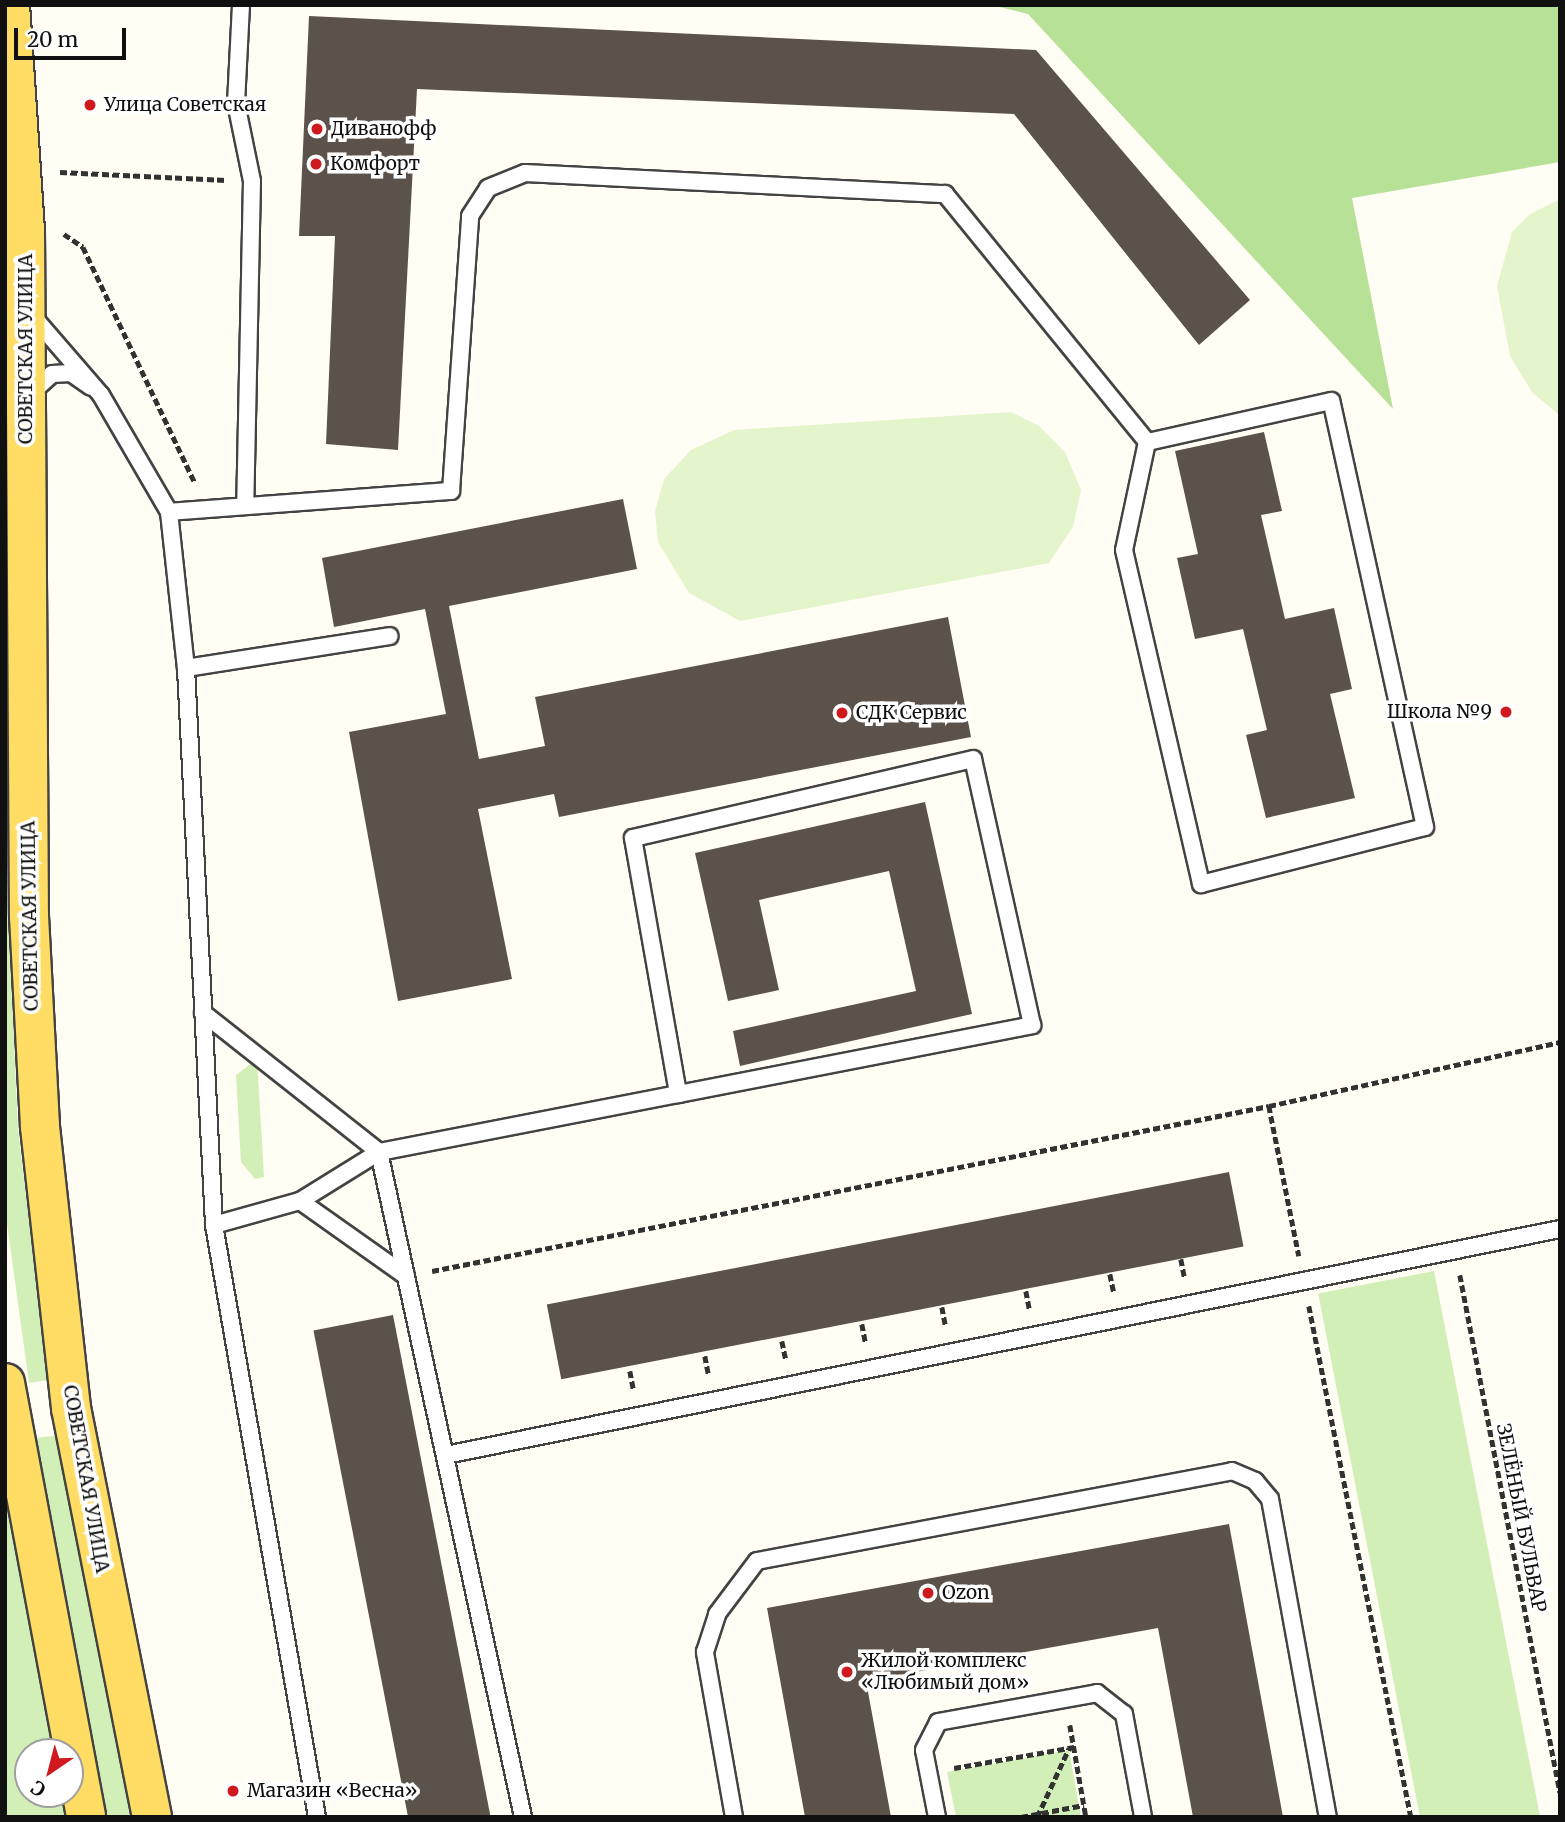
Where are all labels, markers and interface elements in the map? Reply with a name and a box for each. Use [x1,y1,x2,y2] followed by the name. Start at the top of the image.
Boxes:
[18,14,130,58] scale bar
[27,26,78,53] text: 20 m
[104,94,266,116] place label: Улица Советская
[82,97,98,113] marker: Улица Советская
[331,118,436,140] place label: Диванофф
[309,121,325,137] marker: Диванофф
[330,153,420,175] place label: Комфорт
[308,156,324,172] marker: Комфорт
[15,254,37,444] street label: СОВЕТСКАЯ УЛИЦА
[1387,701,1492,723] place label: Школа №9
[856,702,967,724] place label: СДК Сервис
[1498,704,1514,720] marker: Школа №9
[834,705,850,721] marker: СДК Сервис
[17,821,43,1011] street label: СОВЕТСКАЯ УЛИЦА
[58,1383,114,1575] street label: СОВЕТСКАЯ УЛИЦА
[1492,1422,1550,1614] street label: ЗЕЛЁНЫЙ БУЛЬВАР
[942,1582,990,1604] place label: Ozon
[920,1585,936,1601] marker: Ozon
[861,1650,1029,1694] place label: Жилой комплекс «Любимый дом»
[839,1664,855,1680] marker: Жилой комплекс «Любимый дом»
[14,1738,84,1808] north arrow
[26,1775,50,1802] text: С
[247,1780,417,1802] place label: Магазин «Весна»
[225,1783,241,1799] marker: Магазин «Весна»

